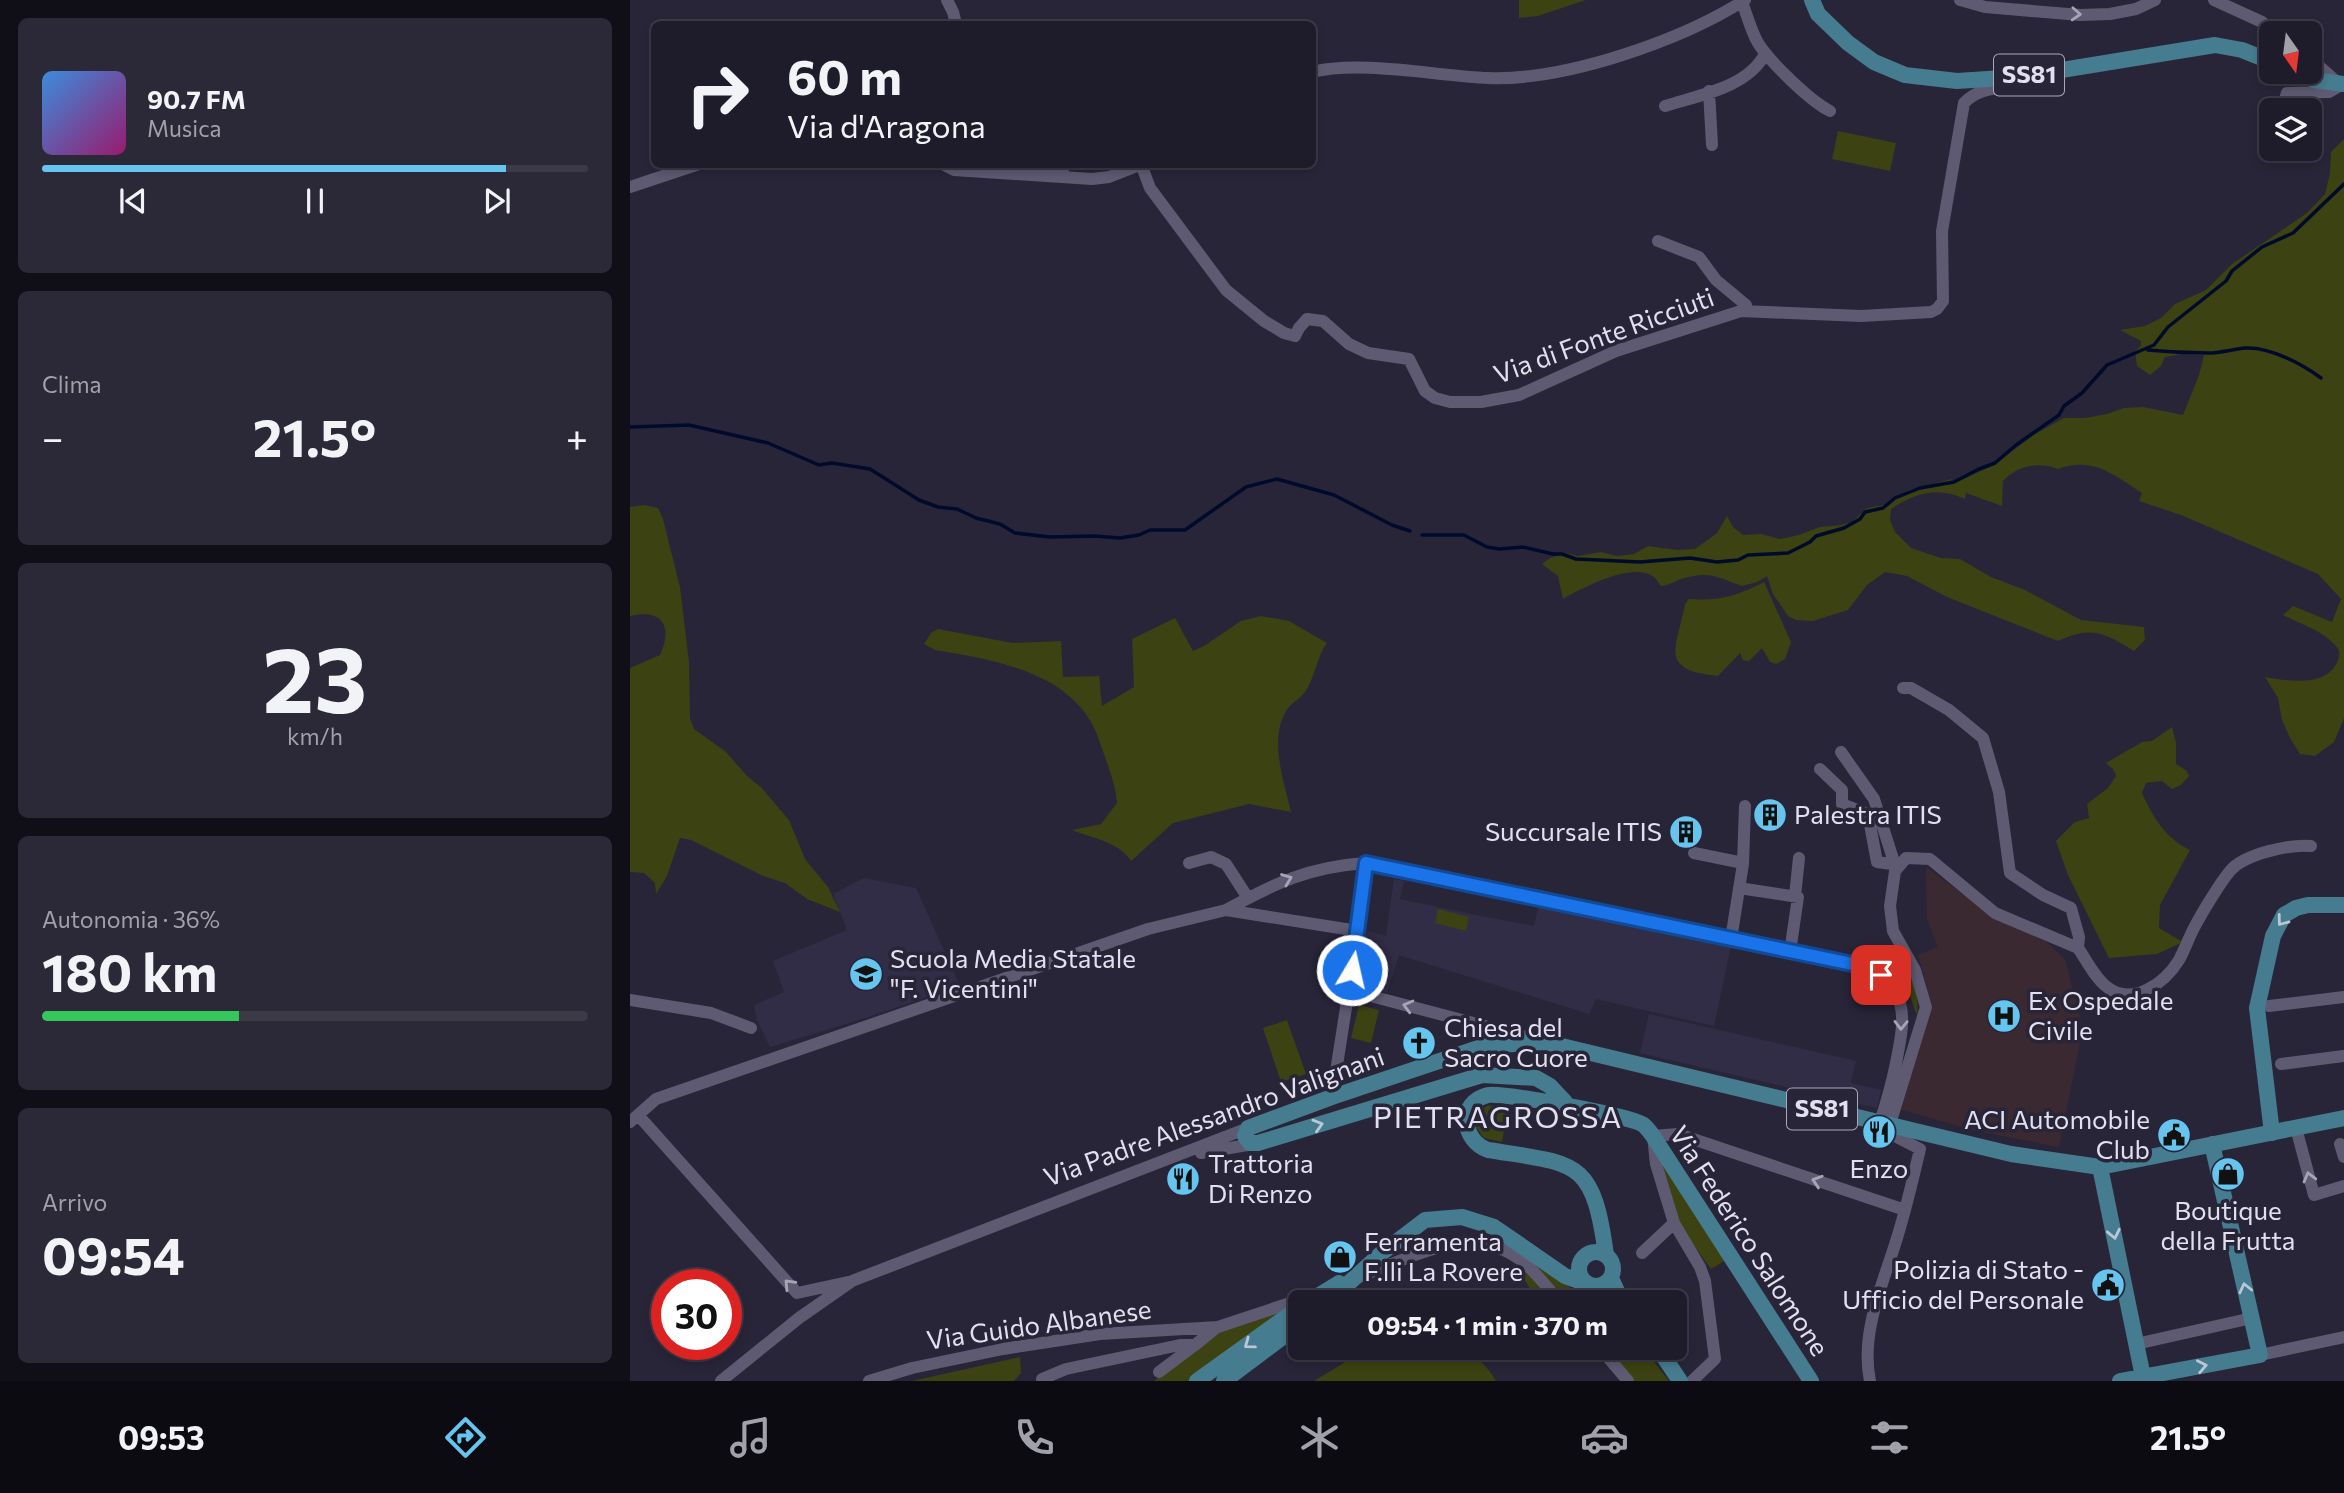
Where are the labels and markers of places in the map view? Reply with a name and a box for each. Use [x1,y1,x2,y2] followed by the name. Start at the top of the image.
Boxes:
[1751,796,1789,834] building icon: Palestra ITIS
[1794,798,1942,829] place label: Palestra ITIS
[1667,813,1705,851] building icon: Succursale ITIS
[1485,815,1662,846] place label: Succursale ITIS
[890,942,1136,1003] place label: Scuola Media Statale "F. Vicentini"
[1851,945,1911,1005] pin
[847,955,885,993] school or university icon: Scuola Media Statale "F. Vicentini"
[2028,984,2173,1045] place label: Ex Ospedale Civile
[1985,997,2023,1035] hospital icon: Ex Ospedale Civile
[1444,1011,1588,1072] place label: Chiesa del Sacro Cuore
[1400,1024,1438,1062] church icon: Chiesa del Sacro Cuore
[1964,1103,2150,1164] place label: ACI Automobile Club
[1860,1113,1898,1151] restaurant icon: Enzo
[2155,1116,2193,1154] public building icon: ACI Automobile Club
[1208,1147,1314,1208] place label: Trattoria Di Renzo
[1850,1152,1908,1183] place label: Enzo
[2209,1155,2247,1193] shop icon: Boutique della Frutta
[1164,1160,1202,1198] restaurant icon: Trattoria Di Renzo
[2161,1194,2295,1255] place label: Boutique della Frutta
[1364,1225,1523,1286] place label: Ferramenta F.lli La Rovere
[1321,1238,1359,1276] shop icon: Ferramenta F.lli La Rovere
[1842,1253,2084,1314] place label: Polizia di Stato - Ufficio del Personale
[2089,1266,2127,1304] public building icon: Polizia di Stato - Ufficio del Personale

